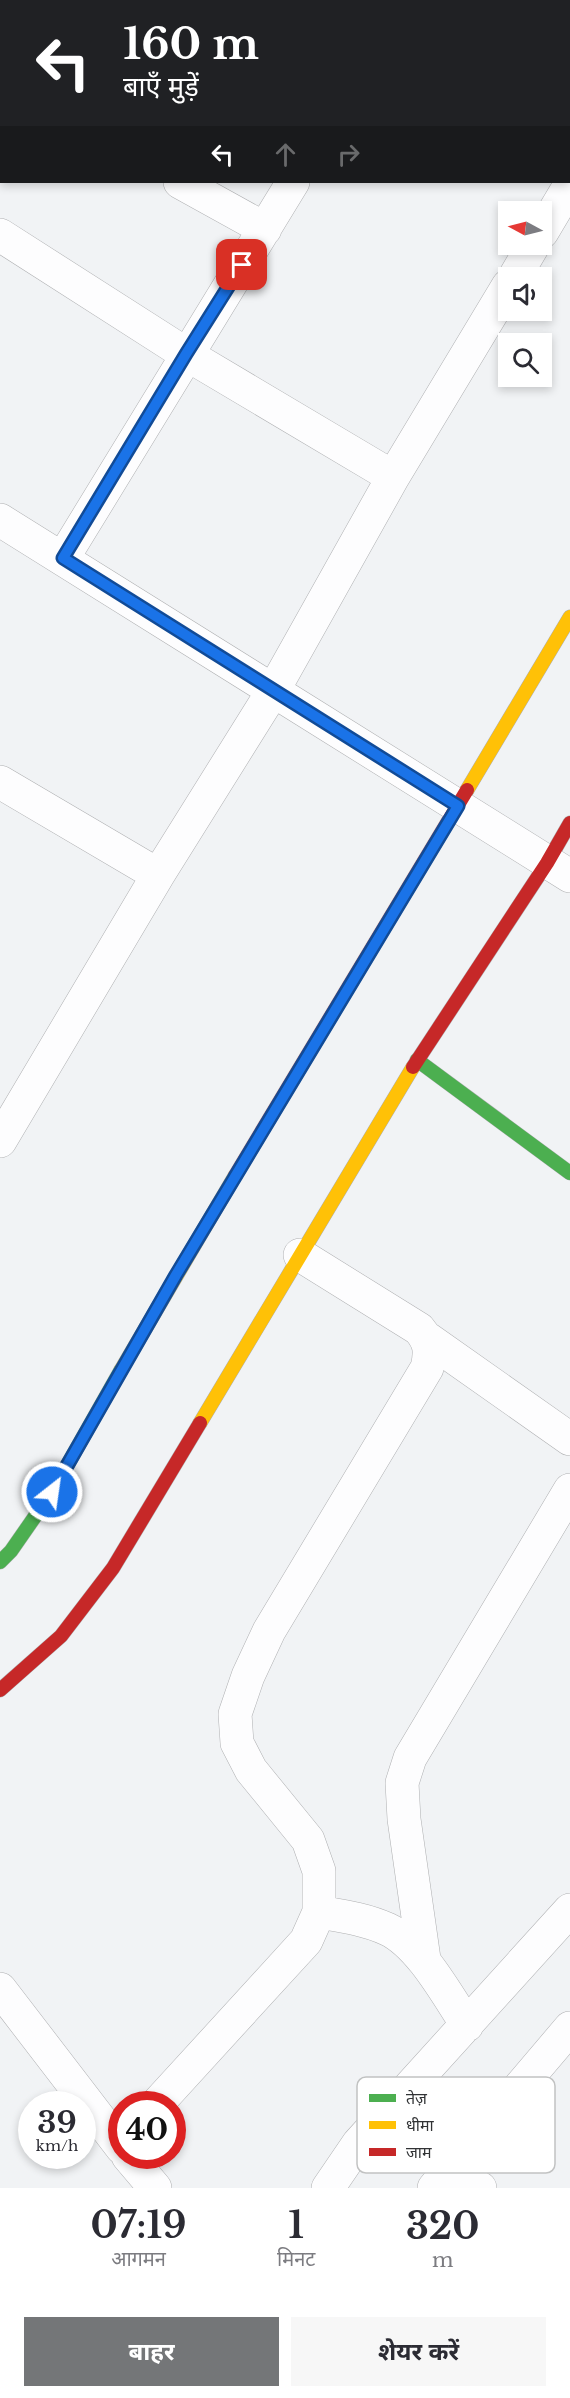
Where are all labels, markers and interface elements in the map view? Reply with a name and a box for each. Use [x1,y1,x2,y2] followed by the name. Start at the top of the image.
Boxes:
[123,18,259,70] text: 160 m
[24,24,102,102] icon: left
[123,70,199,103] text: बाएँ मुड़ें
[206,138,239,171] icon: left
[269,138,302,171] icon: ahead
[332,138,365,171] icon: right
[498,201,552,255] north arrow
[498,201,552,387] map controls
[216,239,267,290] pin
[225,248,258,281] icon: arrive
[498,267,552,321] button: sound
[498,333,552,387] button: search
[20,1460,84,1524] position arrow
[357,2077,555,2173] legend
[406,2088,428,2108] text: तेज़
[108,2091,186,2169] speed limit sign: 40
[37,2104,77,2141] text: 39
[406,2115,435,2135] text: धीमा
[36,2136,78,2155] text: km/h
[406,2142,432,2162] text: जाम
[91,2203,186,2248] text: 07:19
[288,2203,304,2248] text: 1
[406,2204,479,2249] text: 320
[111,2247,166,2271] text: आगमन
[277,2247,315,2271] text: मिनट
[432,2248,453,2272] text: m
[24,2317,279,2386] button: बाहर
[291,2317,546,2386] button: शेयर करें

